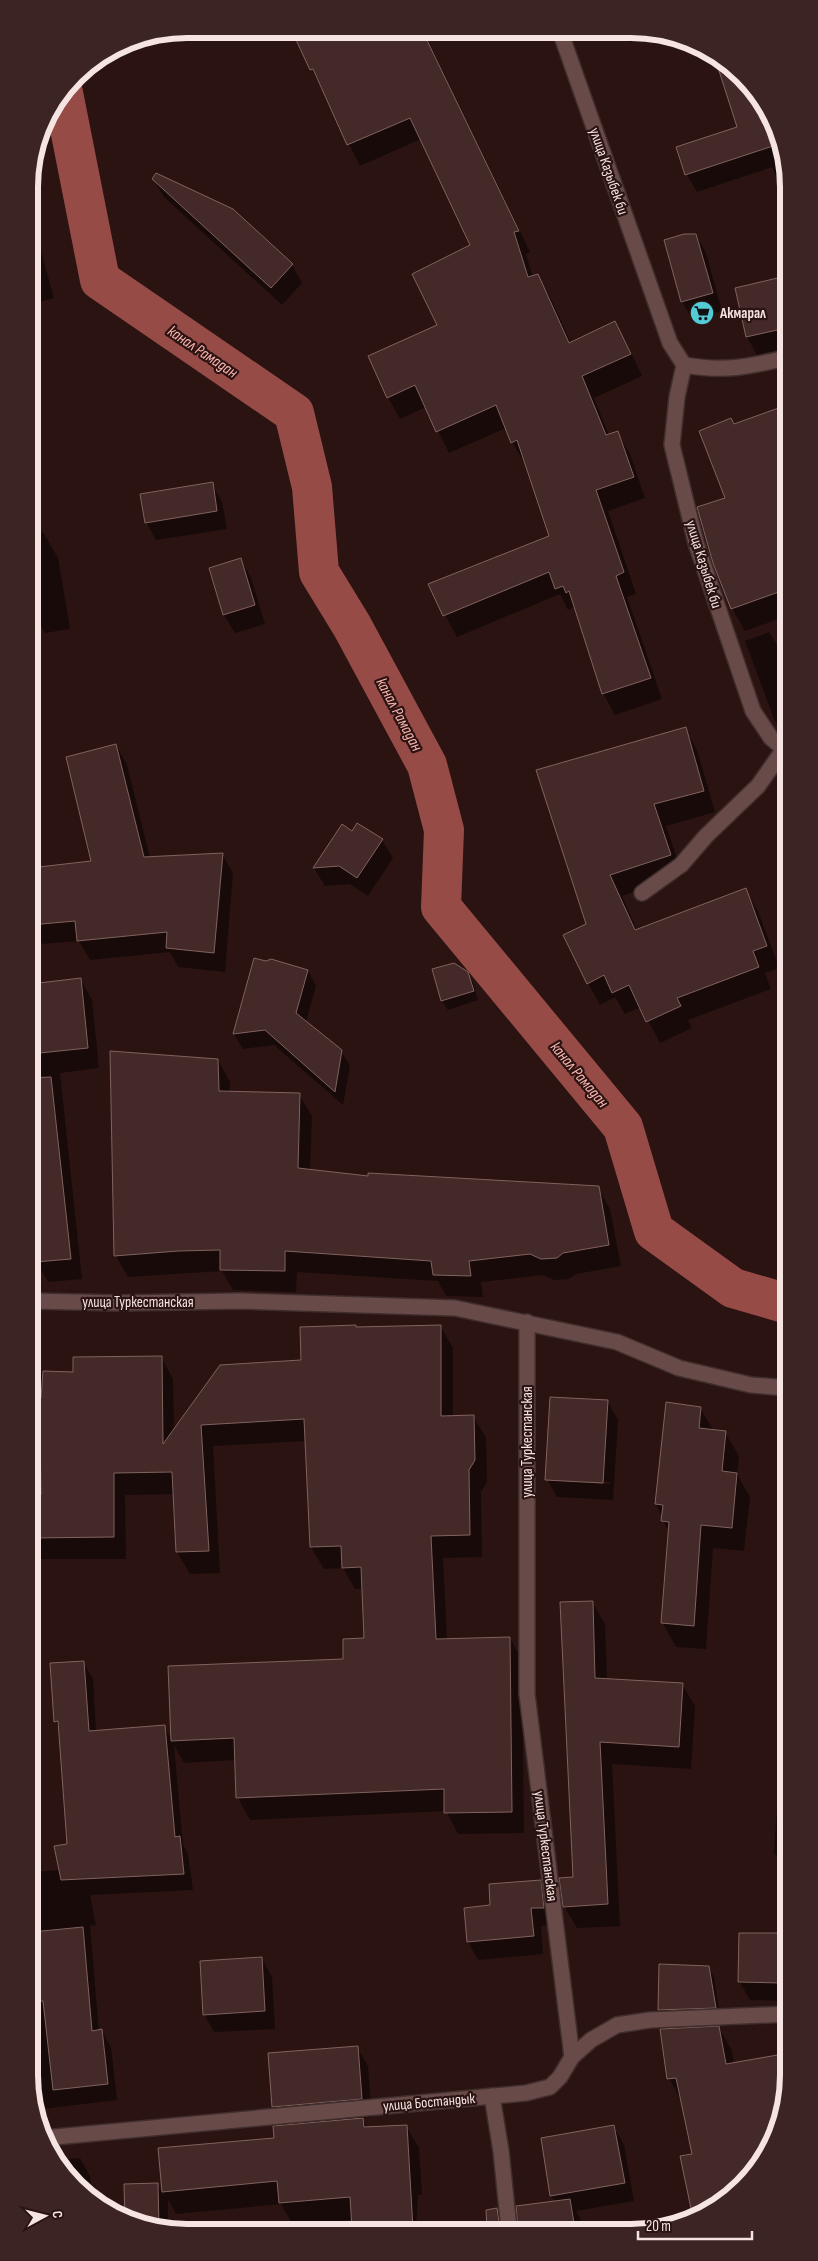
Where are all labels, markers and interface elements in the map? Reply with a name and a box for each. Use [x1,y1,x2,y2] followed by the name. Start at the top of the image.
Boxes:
[585,125,632,217] street label: улица Казыбек би
[689,300,715,326] supermarket icon: Акмарал
[719,304,766,323] place label: Акмарал
[164,322,241,383] water label: канал Рамадан
[681,518,726,610] street label: улица Казыбек би
[371,675,426,755] water label: канал Рамадан
[546,1038,612,1112] water label: канал Рамадан
[82,1293,194,1312] street label: улица Туркестанская
[518,1386,537,1498] street label: улица Туркестанская
[529,1790,562,1903] street label: улица Туркестанская
[382,2089,476,2116] street label: улица Бостандык
[20,2191,70,2241] north arrow
[638,2208,752,2240] scale bar
[49,2210,66,2219] text: С
[646,2217,671,2236] text: 20 m

